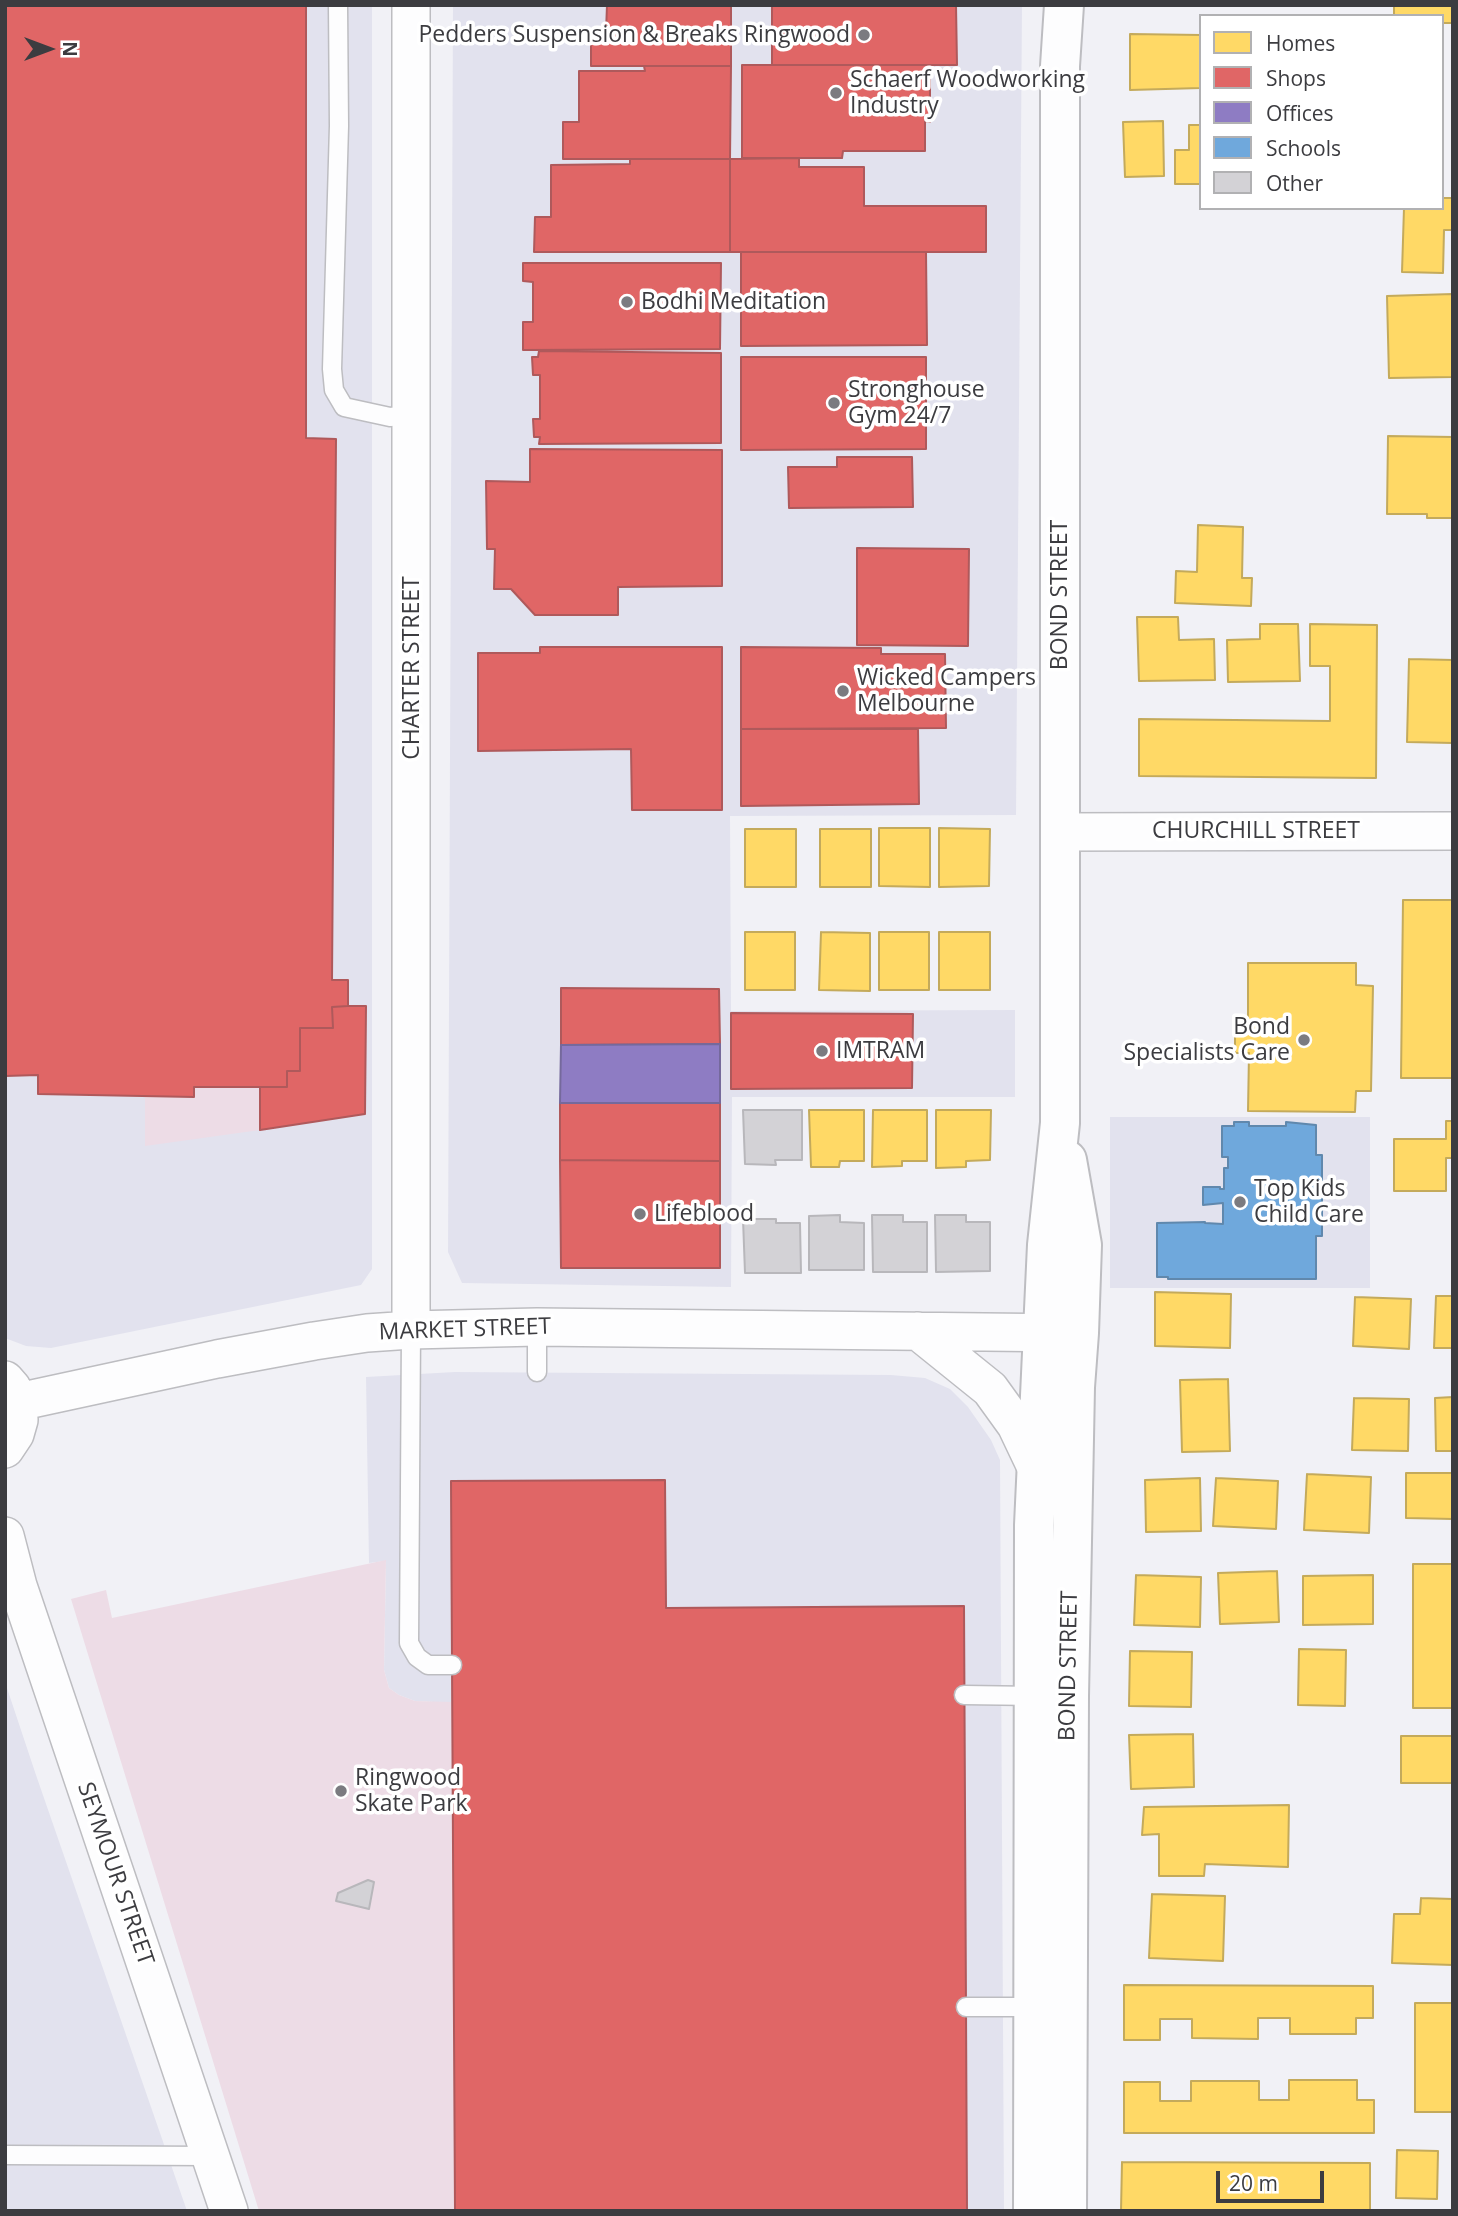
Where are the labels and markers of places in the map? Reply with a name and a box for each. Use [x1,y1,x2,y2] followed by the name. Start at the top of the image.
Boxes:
[419,21,850,49] place label: Pedders Suspension & Breaks Ringwood
[856,27,872,43] marker: Pedders Suspension & Breaks Ringwood
[850,66,1085,120] place label: Schaerf Woodworking Industry
[828,85,844,101] marker: Schaerf Woodworking Industry
[641,288,826,316] place label: Bodhi Meditation
[619,294,635,310] marker: Bodhi Meditation
[848,376,985,430] place label: Stronghouse Gym 24/7
[826,395,842,411] marker: Stronghouse Gym 24/7
[857,664,1036,718] place label: Wicked Campers Melbourne
[835,683,851,699] marker: Wicked Campers Melbourne
[1124,1013,1290,1067] place label: Bond Specialists Care
[1296,1032,1312,1048] marker: Bond Specialists Care
[836,1037,925,1065] place label: IMTRAM
[814,1043,830,1059] marker: IMTRAM
[1254,1175,1364,1229] place label: Top Kids Child Care
[1232,1194,1248,1210] marker: Top Kids Child Care
[654,1200,754,1228] place label: Lifeblood
[632,1206,648,1222] marker: Lifeblood
[355,1764,468,1818] place label: Ringwood Skate Park
[333,1783,349,1799] marker: Ringwood Skate Park

